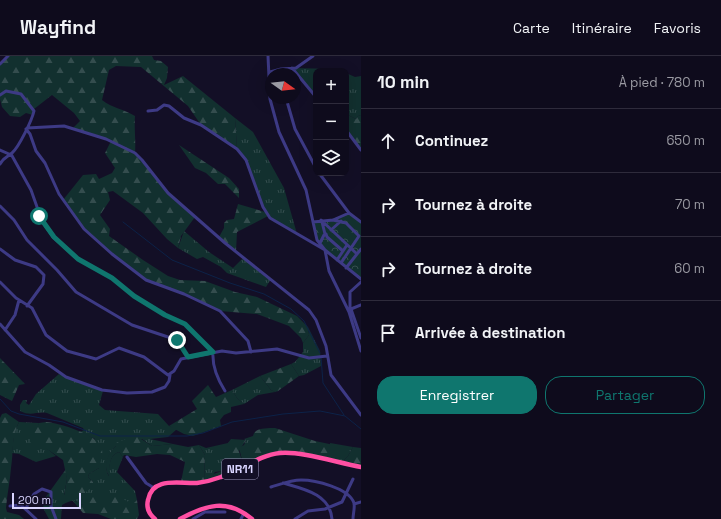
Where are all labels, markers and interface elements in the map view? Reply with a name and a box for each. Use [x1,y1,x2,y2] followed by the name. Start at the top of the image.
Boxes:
[20,15,96,40] text: Wayfind
[513,19,550,37] text: Carte
[572,19,632,37] text: Itinéraire
[654,19,701,37] text: Favoris
[265,68,301,104] north arrow
[313,68,349,176] map controls
[313,68,349,104] button: +
[377,71,430,93] text: 10 min
[619,74,705,91] text: À pied · 780 m
[313,104,349,140] button: −
[377,130,399,152] icon: ahead
[415,131,488,150] text: Continuez
[666,132,705,149] text: 650 m
[313,140,349,176] button: layers
[377,194,399,216] icon: right
[415,195,532,214] text: Tournez à droite
[675,196,705,213] text: 70 m
[30,207,48,225] route start
[377,258,399,280] icon: right
[415,259,532,278] text: Tournez à droite
[674,260,705,277] text: 60 m
[377,322,399,344] icon: arrive
[415,323,565,342] text: Arrivée à destination
[168,331,186,349] route end
[377,376,537,414] button: Enregistrer
[545,376,705,414] button: Partager
[222,459,258,479] road number: NR11
[12,491,81,510] scale bar
[18,493,51,507] text: 200 m

